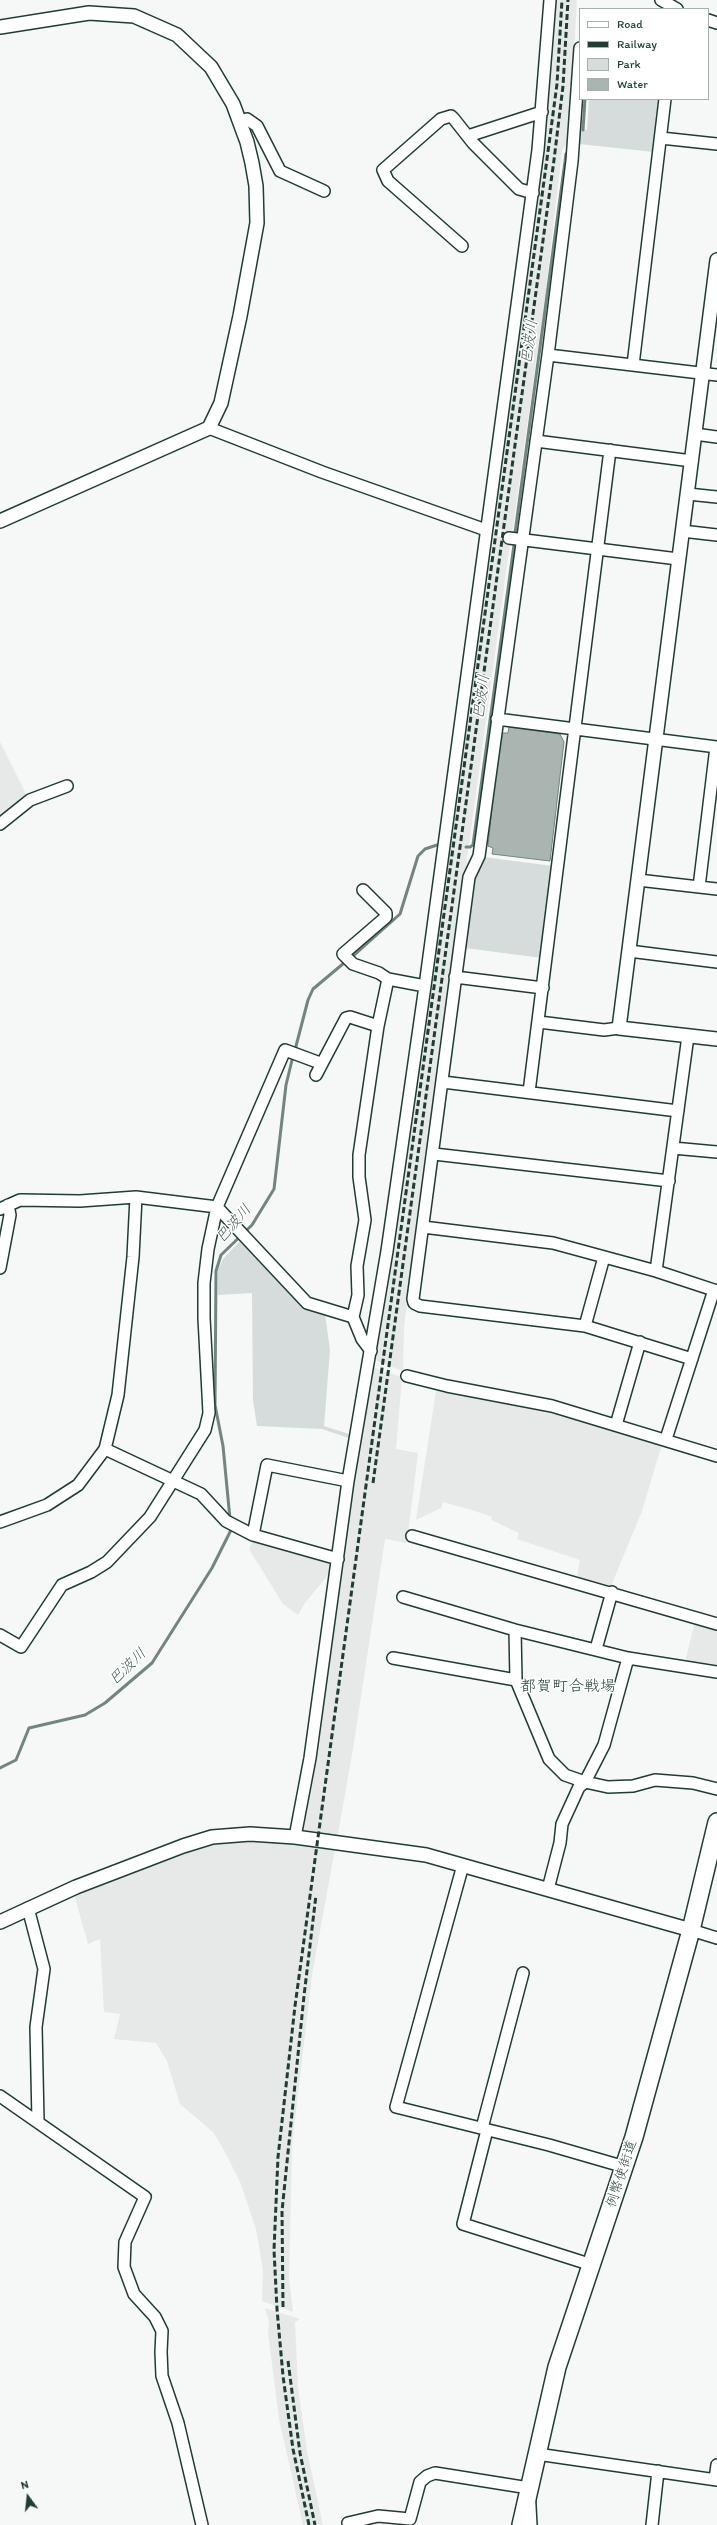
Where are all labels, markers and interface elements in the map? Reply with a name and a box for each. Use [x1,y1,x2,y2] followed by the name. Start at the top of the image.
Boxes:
[579,8,709,100] legend
[617,17,643,31] text: Road
[617,37,657,51] text: Railway
[617,57,641,71] text: Park
[617,77,648,91] text: Water
[518,318,542,366] water label: 巴波川
[470,673,494,721] water label: 巴波川
[212,1201,256,1247] water label: 巴波川
[106,1645,150,1689] water label: 巴波川
[520,1677,616,1697] district label: 都賀町合戦場
[603,2138,641,2210] street label: 例幣使街道
[8,2477,48,2517] north arrow
[19,2478,30,2492] text: N

